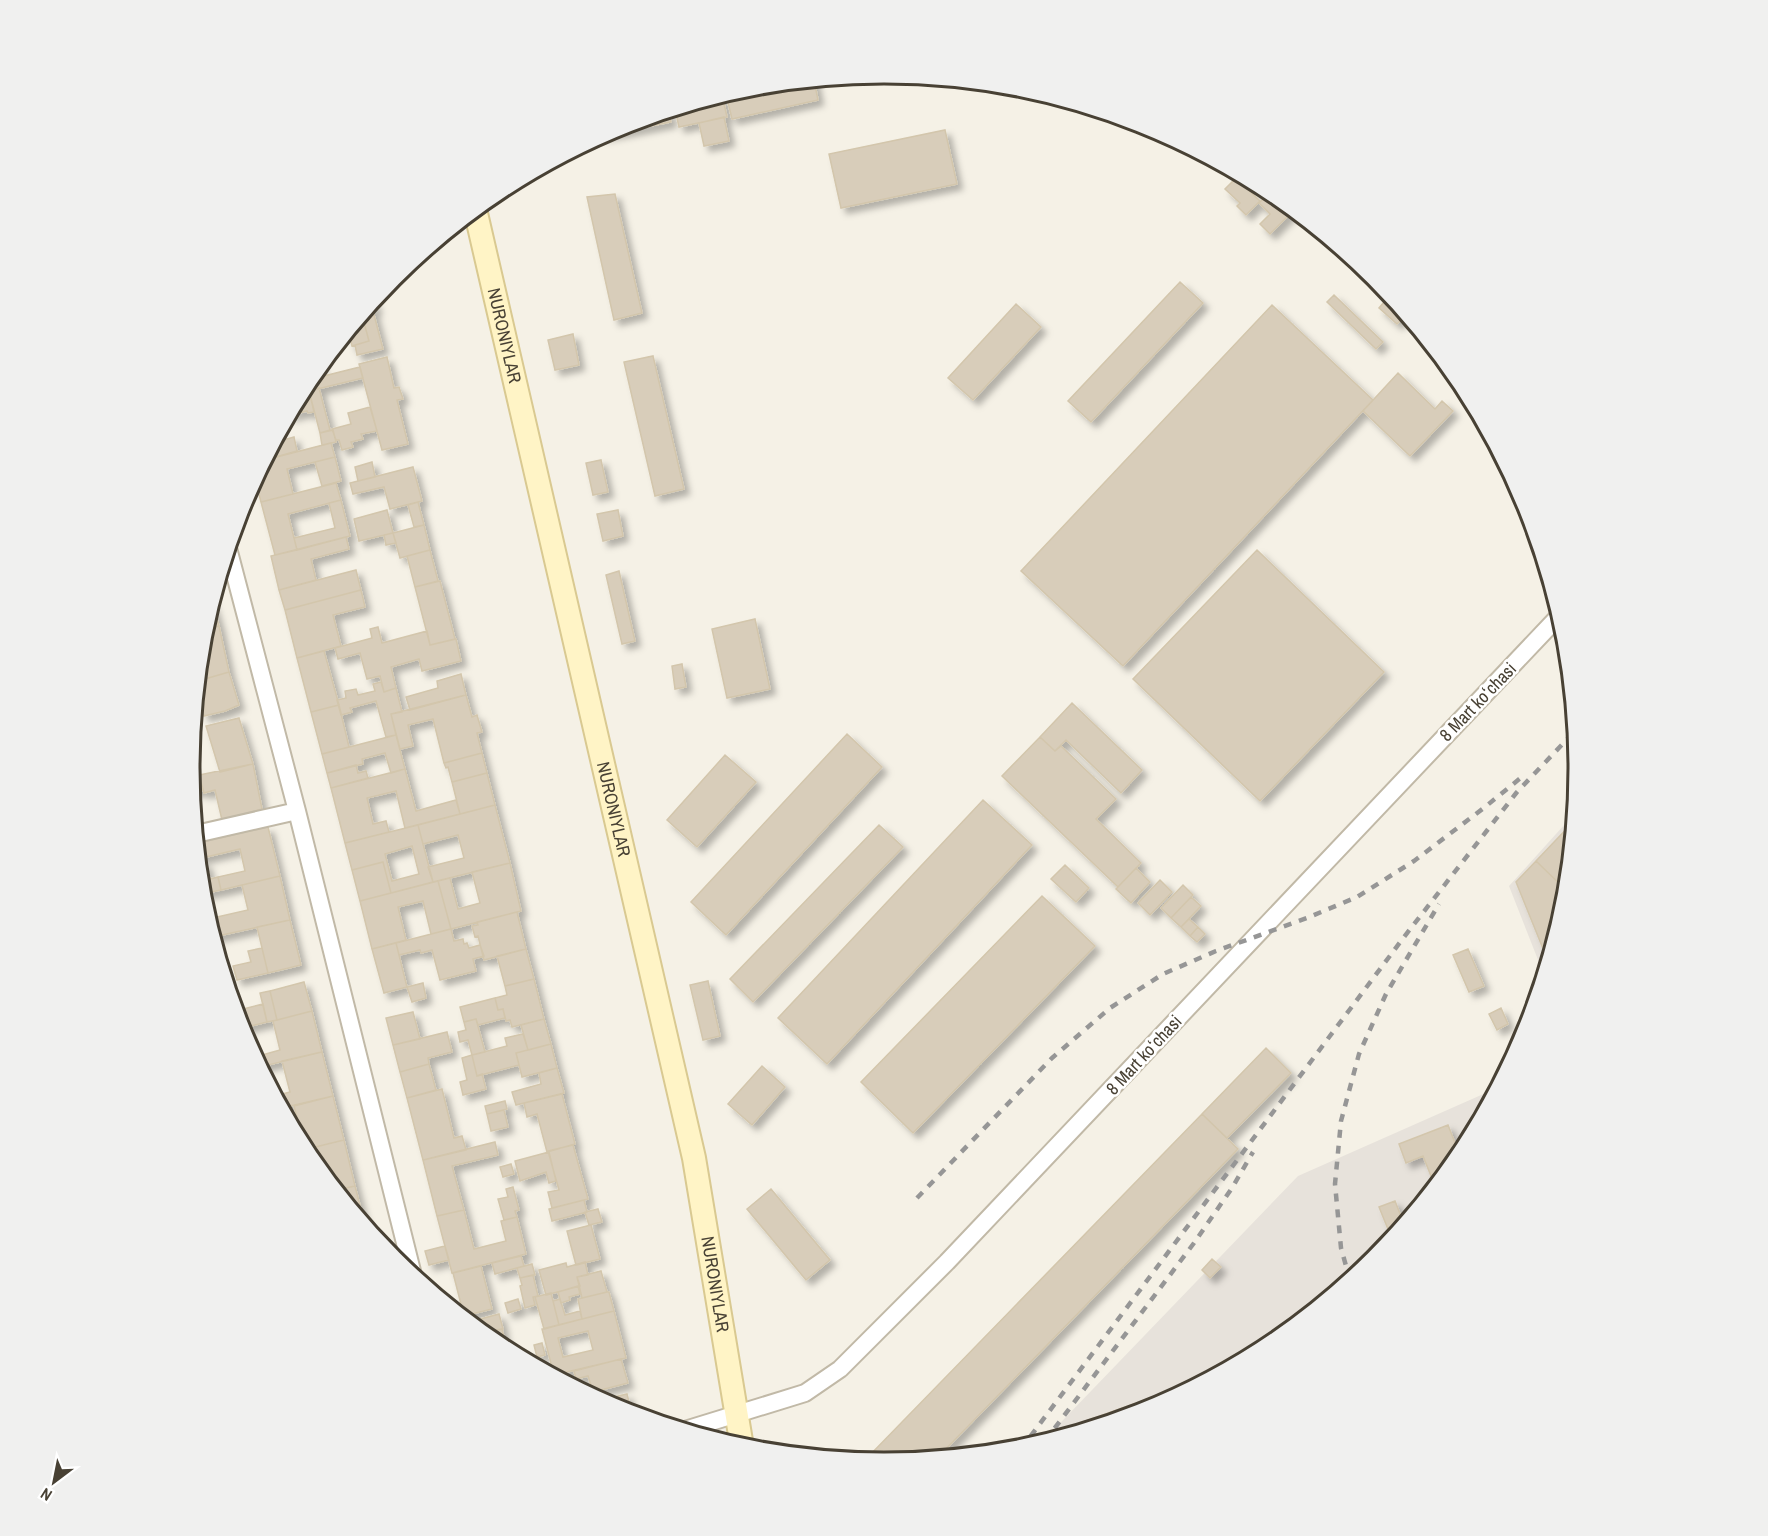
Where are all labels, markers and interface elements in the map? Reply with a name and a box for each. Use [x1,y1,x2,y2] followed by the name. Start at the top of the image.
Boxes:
[482,286,528,386] street label: NURONIYLAR
[1434,657,1522,747] street label: 8 Mart koʻchasi
[591,759,637,859] street label: NURONIYLAR
[1100,1009,1187,1100] street label: 8 Mart koʻchasi
[695,1234,736,1334] street label: NURONIYLAR
[24,1452,84,1512] north arrow
[36,1483,56,1507] text: N

